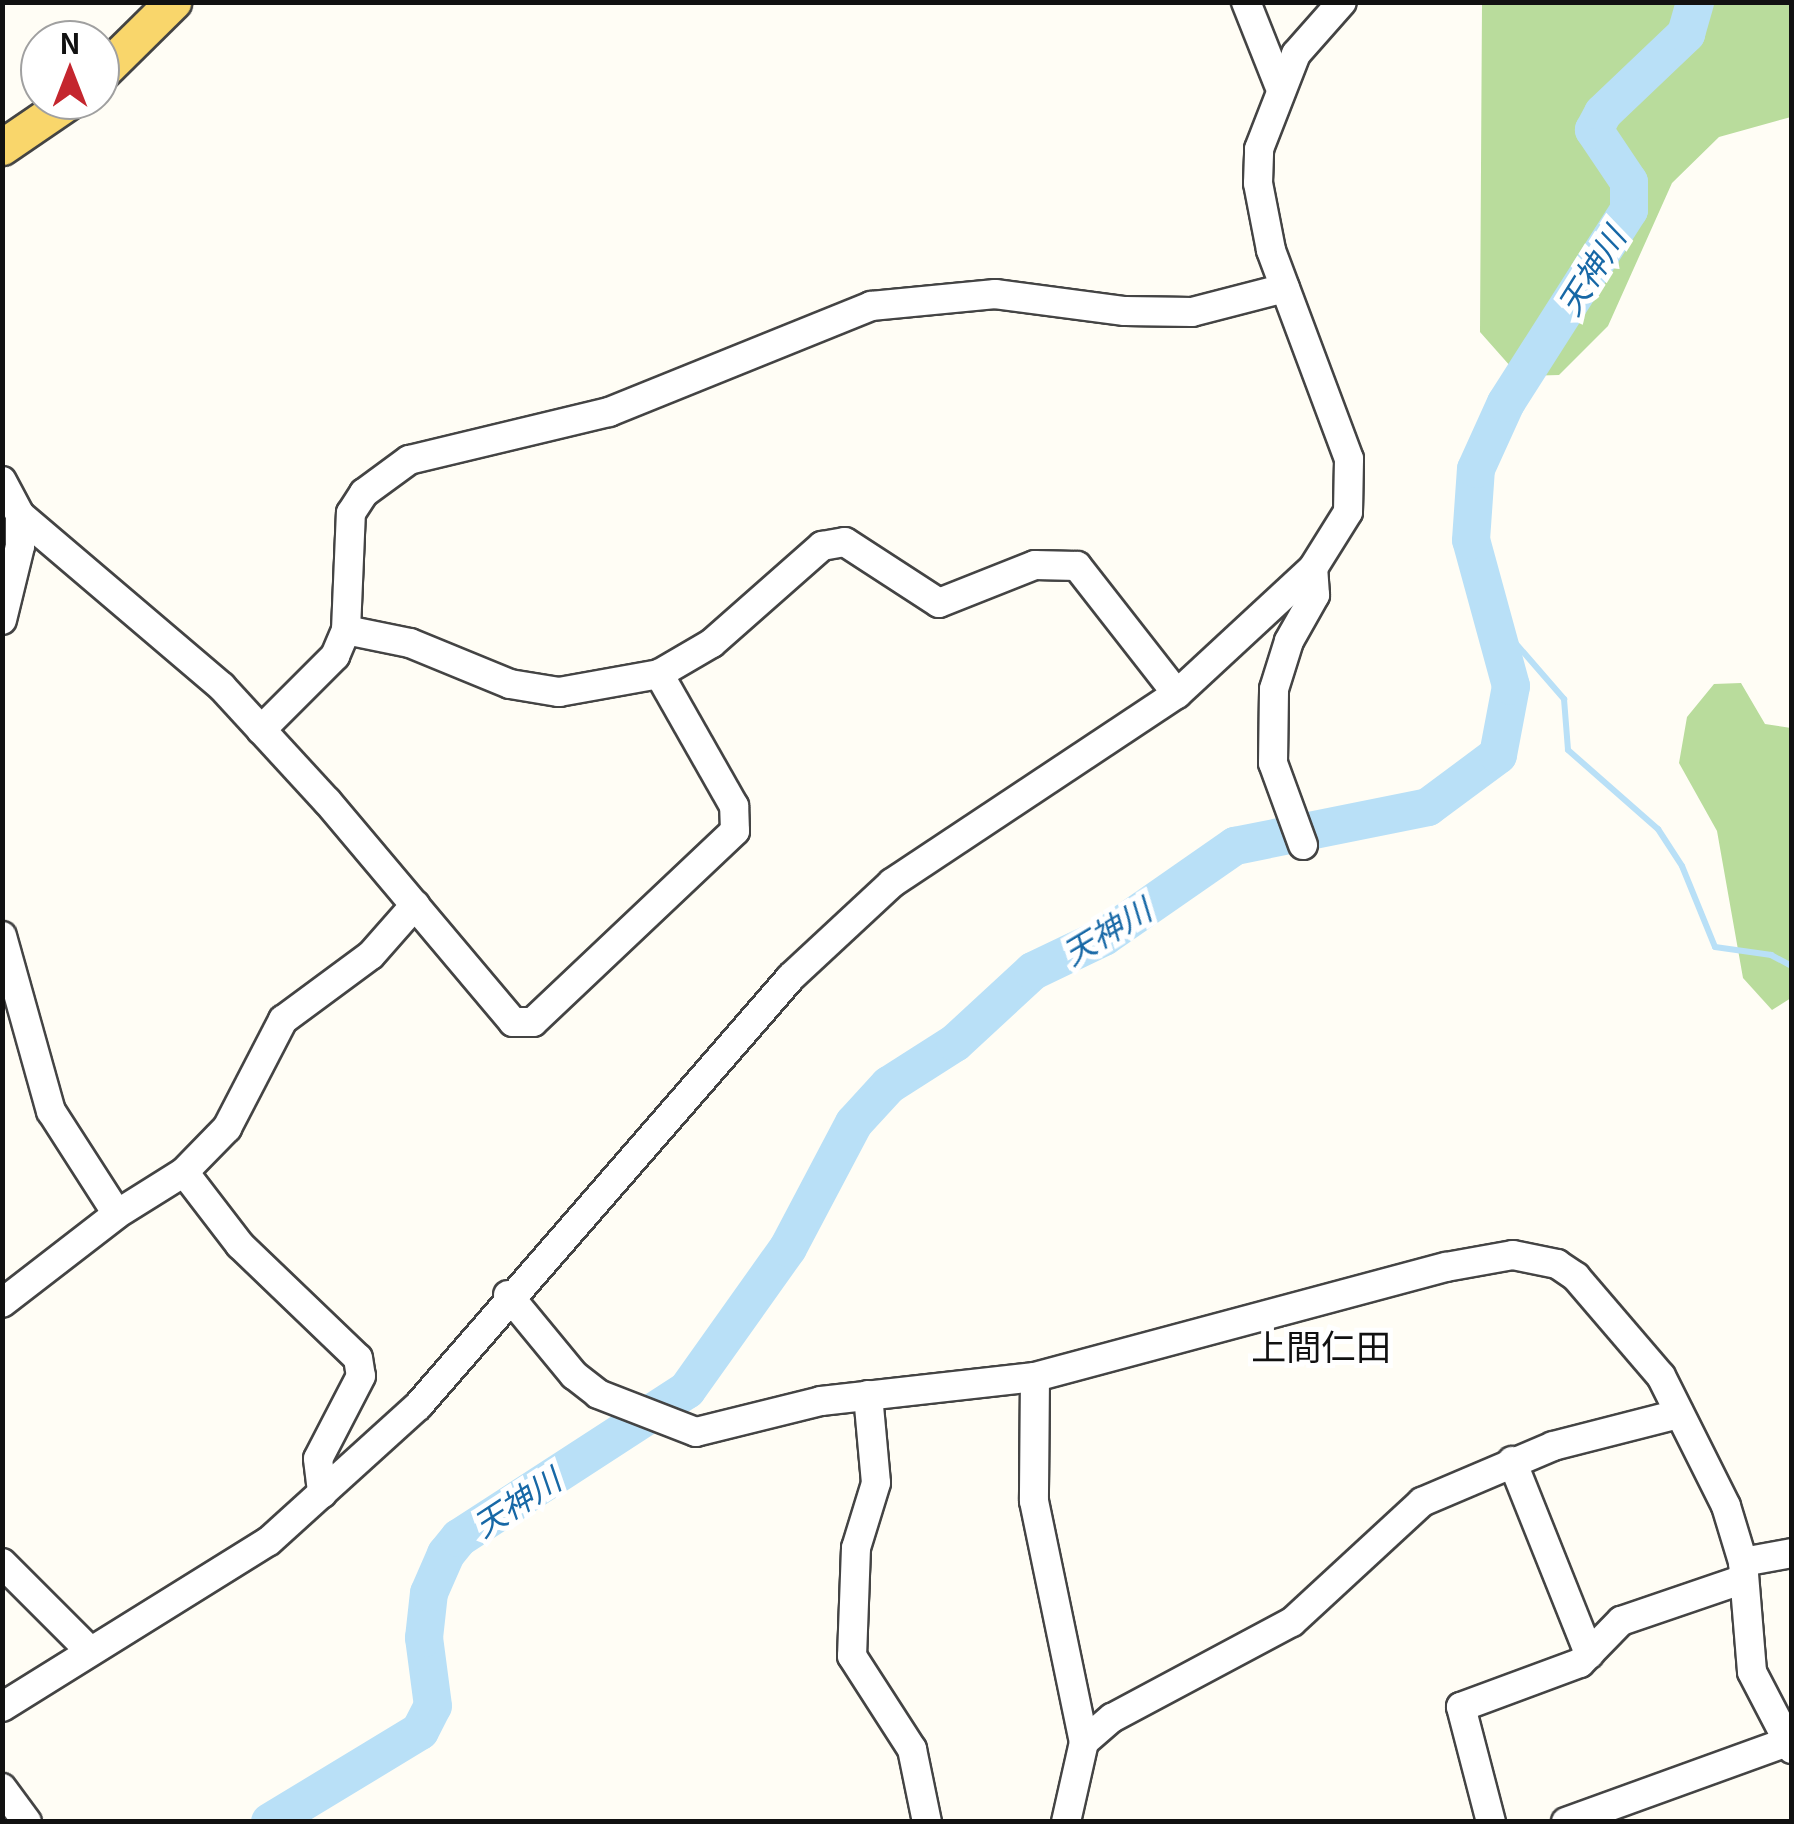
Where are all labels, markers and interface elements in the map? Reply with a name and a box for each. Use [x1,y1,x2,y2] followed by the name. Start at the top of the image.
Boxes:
[20,20,120,120] north arrow
[60,22,80,62] text: N
[1548,219,1632,321] water label: 天神川
[1055,889,1157,971] water label: 天神川
[1251,1324,1391,1366] district label: 上間仁田
[465,1459,567,1543] water label: 天神川

